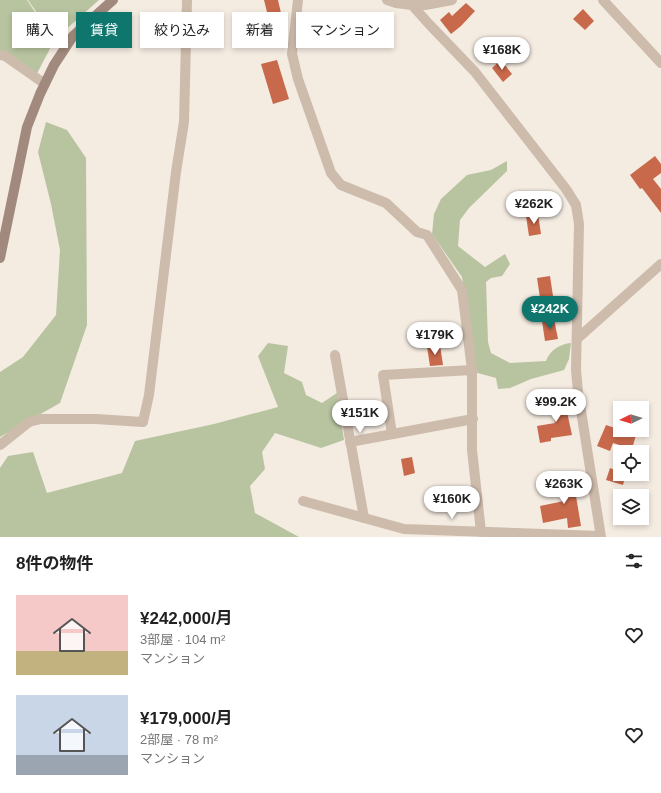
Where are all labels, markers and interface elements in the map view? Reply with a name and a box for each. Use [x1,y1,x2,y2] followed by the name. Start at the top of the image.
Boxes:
[12,12,68,48] chip: 購入
[76,12,132,48] chip: 賃貸
[140,12,224,48] chip: 絞り込み
[232,12,288,48] chip: 新着
[296,12,394,48] chip: マンション
[474,37,530,71] pin: ¥168K
[483,42,521,57] text: ¥168K
[506,191,562,225] pin: ¥262K
[515,196,553,211] text: ¥262K
[522,296,578,330] pin: ¥242K
[531,301,569,316] text: ¥242K
[407,322,463,356] pin: ¥179K
[416,327,454,342] text: ¥179K
[523,389,589,423] pin: ¥99.2K
[535,394,577,409] text: ¥99.2K
[332,400,388,434] pin: ¥151K
[613,401,649,437] north arrow
[613,401,649,525] map controls
[341,405,379,420] text: ¥151K
[613,445,649,481] button: locate
[536,471,592,505] pin: ¥263K
[545,476,583,491] text: ¥263K
[424,486,480,520] pin: ¥160K
[613,489,649,525] button: layers
[433,491,471,506] text: ¥160K
[623,550,645,572] icon: filters
[16,554,93,573] text: 8件の物件
[140,609,233,628] text: ¥242,000/月
[48,611,96,659] icon: home
[623,624,645,646] icon: heart
[140,632,225,647] text: 3部屋 · 104 m²
[140,651,205,666] text: マンション
[140,709,233,728] text: ¥179,000/月
[48,711,96,759] icon: home
[623,724,645,746] icon: heart
[140,732,218,747] text: 2部屋 · 78 m²
[140,751,205,766] text: マンション

